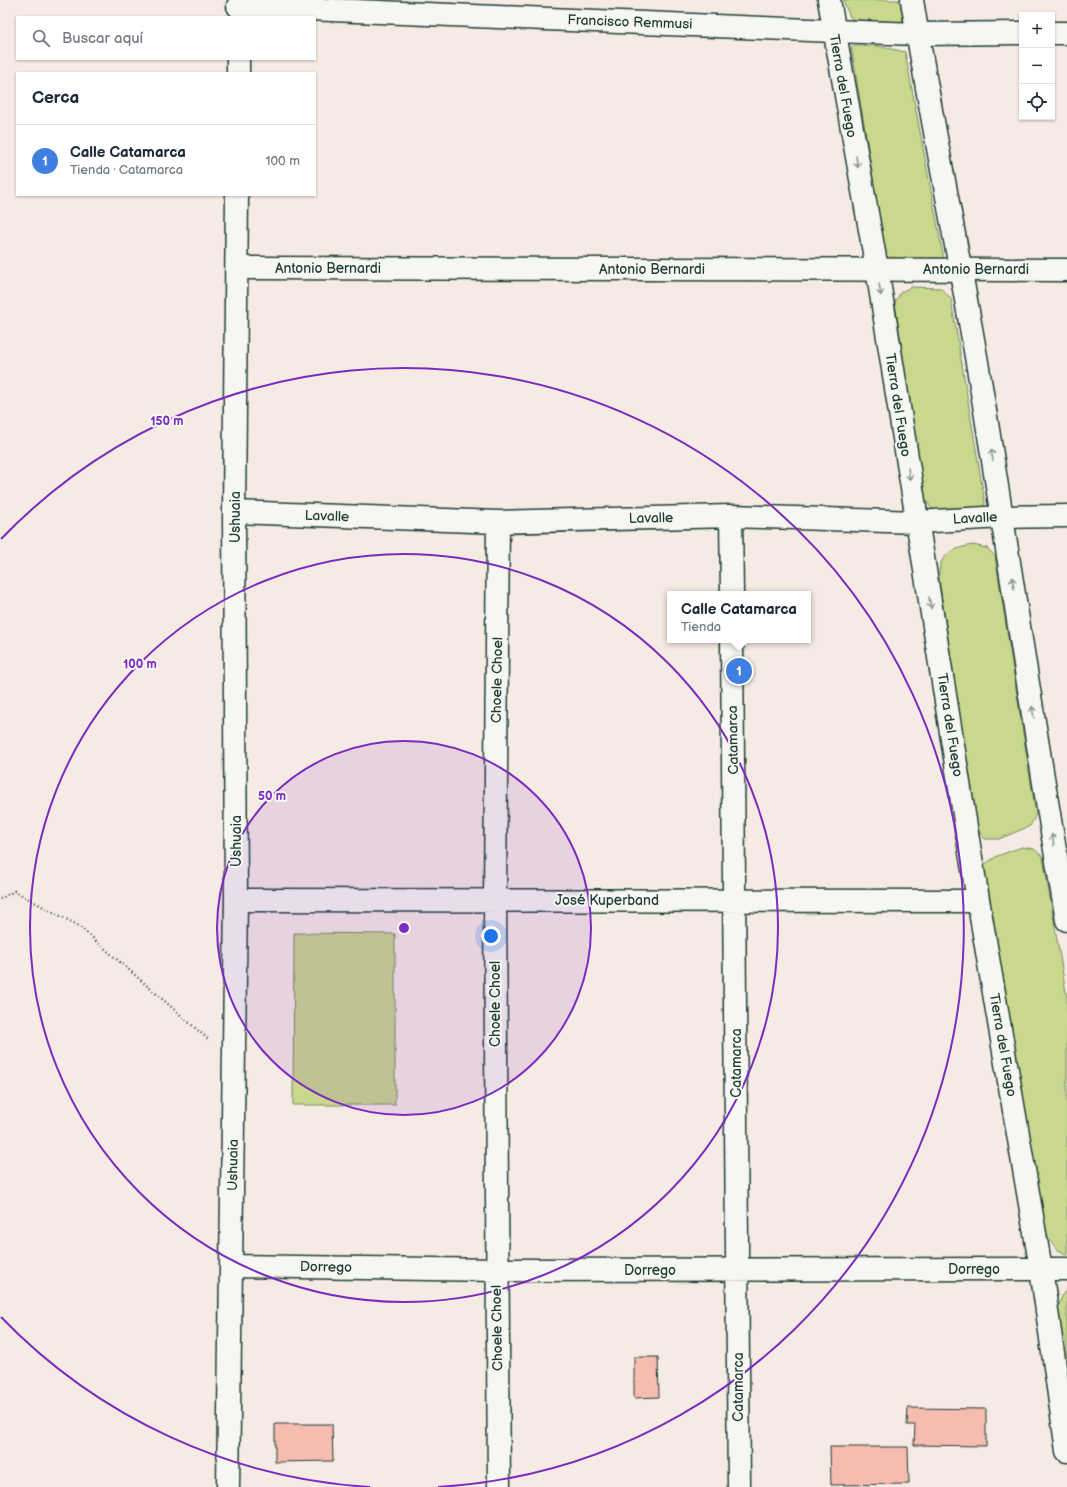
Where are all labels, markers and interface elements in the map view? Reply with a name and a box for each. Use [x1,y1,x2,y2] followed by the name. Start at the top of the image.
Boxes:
[567,11,693,33] street label: Francisco Remmusi
[1019,12,1055,120] map controls
[1019,12,1055,48] button: +
[16,16,316,60] search box
[30,27,52,49] icon: search
[62,29,143,48] text: Buscar aquí
[826,33,860,139] street label: Tierra del Fuego
[1019,48,1055,84] button: −
[1019,84,1055,120] button: locate
[32,88,79,108] text: Cerca
[70,143,186,162] text: Calle Catamarca
[42,153,48,169] text: 1
[265,153,300,169] text: 100 m
[853,156,861,169] one-way arrow
[70,162,183,178] text: Tienda · Catamarca
[275,260,381,277] street label: Antonio Bernardi
[599,261,705,278] street label: Antonio Bernardi
[923,261,1029,278] street label: Antonio Bernardi
[876,284,884,297] one-way arrow
[881,352,915,458] street label: Tierra del Fuego
[151,414,183,429] text: 150 m
[988,449,996,462] one-way arrow
[905,467,913,480] one-way arrow
[227,491,244,543] street label: Ushuaia
[304,507,350,525] street label: Lavalle
[952,508,998,528] street label: Lavalle
[629,509,673,527] street label: Lavalle
[1009,577,1017,590] one-way arrow
[667,591,811,643] popup
[926,596,934,609] one-way arrow
[681,600,797,619] text: Calle Catamarca
[681,619,721,635] text: Tienda
[488,637,506,723] street label: Choele Choel
[726,656,752,686] pin: 1
[123,657,157,672] text: 100 m
[933,672,967,778] street label: Tierra del Fuego
[724,705,742,775] street label: Catamarca
[1028,706,1036,719] one-way arrow
[258,789,286,804] text: 50 m
[228,815,245,867] street label: Ushuaia
[1049,834,1057,847] one-way arrow
[555,892,659,909] street label: José Kuperband
[397,921,411,935] centre of rings
[481,926,501,946] your location
[487,961,504,1047] street label: Choele Choel
[986,992,1020,1098] street label: Tierra del Fuego
[728,1028,745,1098] street label: Catamarca
[224,1139,242,1191] street label: Ushuaia
[300,1258,352,1276] street label: Dorrego
[948,1261,1000,1278] street label: Dorrego
[624,1262,676,1279] street label: Dorrego
[488,1285,506,1371] street label: Choele Choel
[730,1352,747,1422] street label: Catamarca

